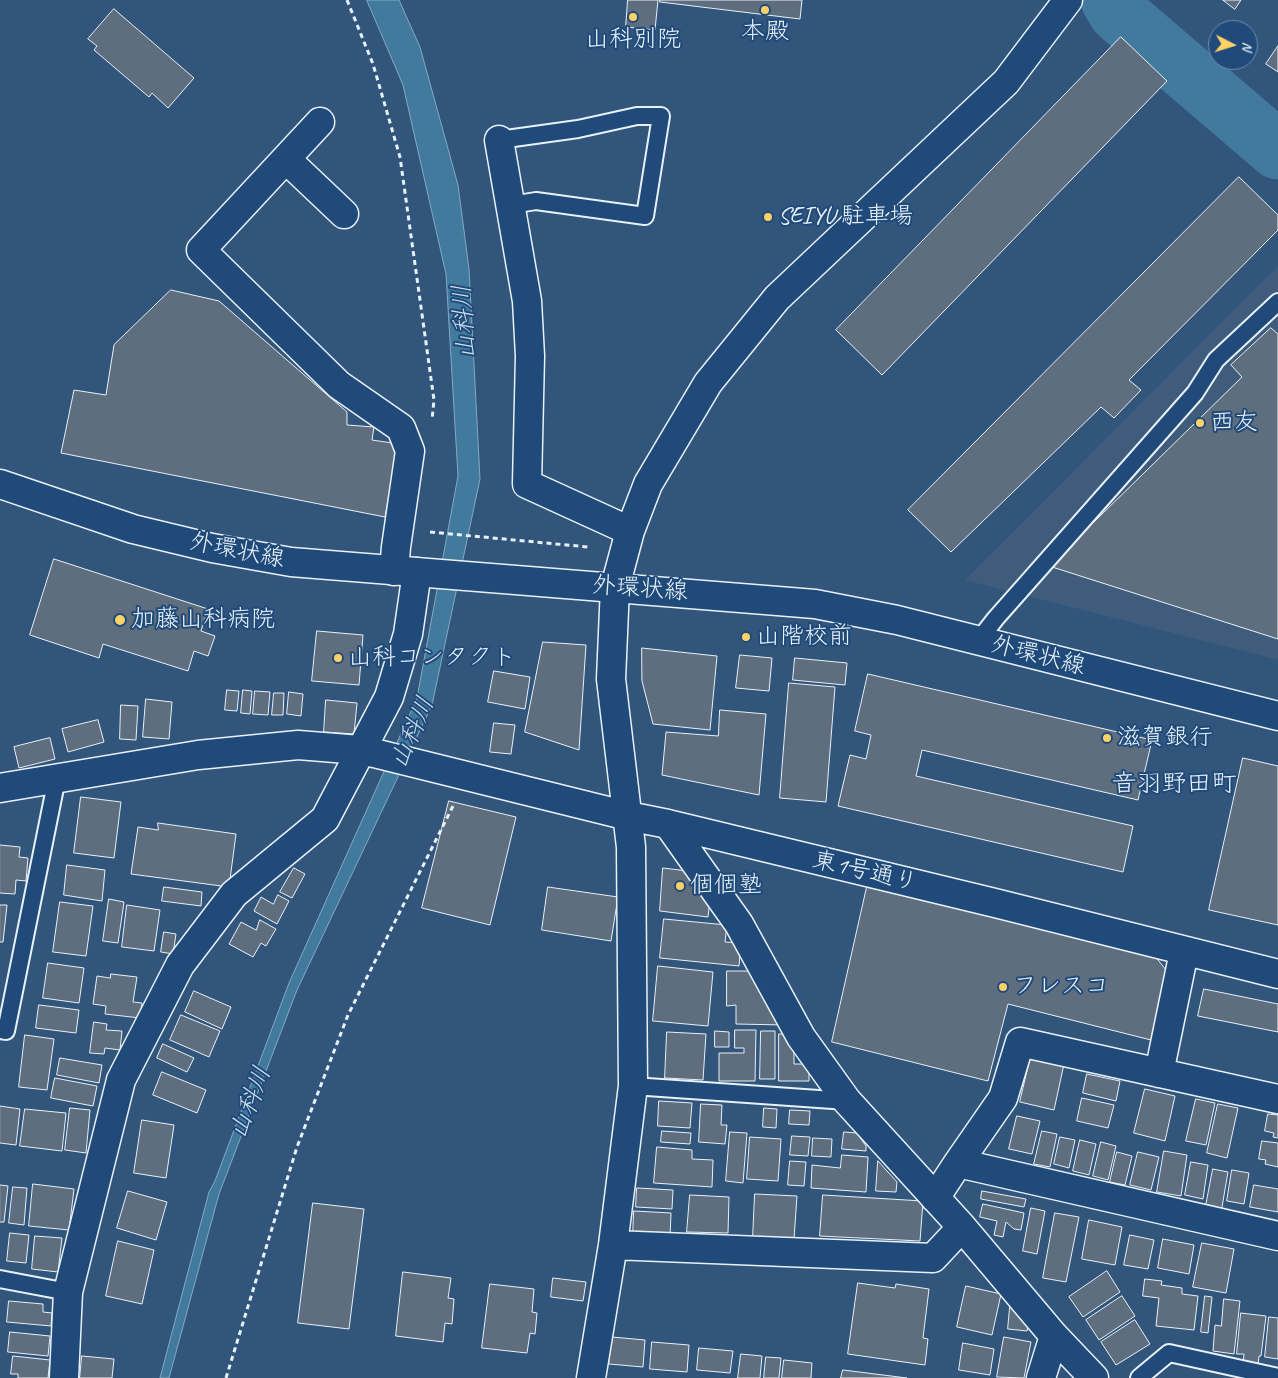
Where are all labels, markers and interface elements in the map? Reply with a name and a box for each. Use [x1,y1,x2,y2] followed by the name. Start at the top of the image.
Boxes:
[759,4,771,16] marker: 本殿
[627,11,639,23] marker: 山科別院
[741,18,789,46] place label: 本殿
[1208,20,1258,70] north arrow
[585,26,681,54] place label: 山科別院
[1239,41,1256,51] text: N
[778,203,913,231] place label: SEIYU 駐車場
[762,211,774,223] marker: SEIYU 駐車場
[447,284,483,360] water label: 山科川
[1210,409,1258,437] place label: 西友
[1194,417,1206,429] marker: 西友
[187,528,287,574] street label: 外環状線
[591,571,689,607] street label: 外環状線
[131,606,275,634] place label: 加藤山科病院
[113,613,127,627] marker: 加藤山科病院
[756,623,852,651] place label: 山階校前
[988,630,1088,682] street label: 外環状線
[740,631,752,643] marker: 山階校前
[348,644,516,672] place label: 山科コンタクト
[332,652,344,664] marker: 山科コンタクト
[385,693,441,773] water label: 山科川
[1117,724,1213,752] place label: 滋賀銀行
[1101,732,1113,744] marker: 滋賀銀行
[1112,769,1236,799] district label: 音羽野田町
[810,846,920,898] street label: 東1号通り
[690,872,762,900] place label: 個個塾
[674,880,686,892] marker: 個個塾
[1013,973,1109,1001] place label: フレスコ
[997,981,1009,993] marker: フレスコ
[224,1063,278,1143] water label: 山科川

